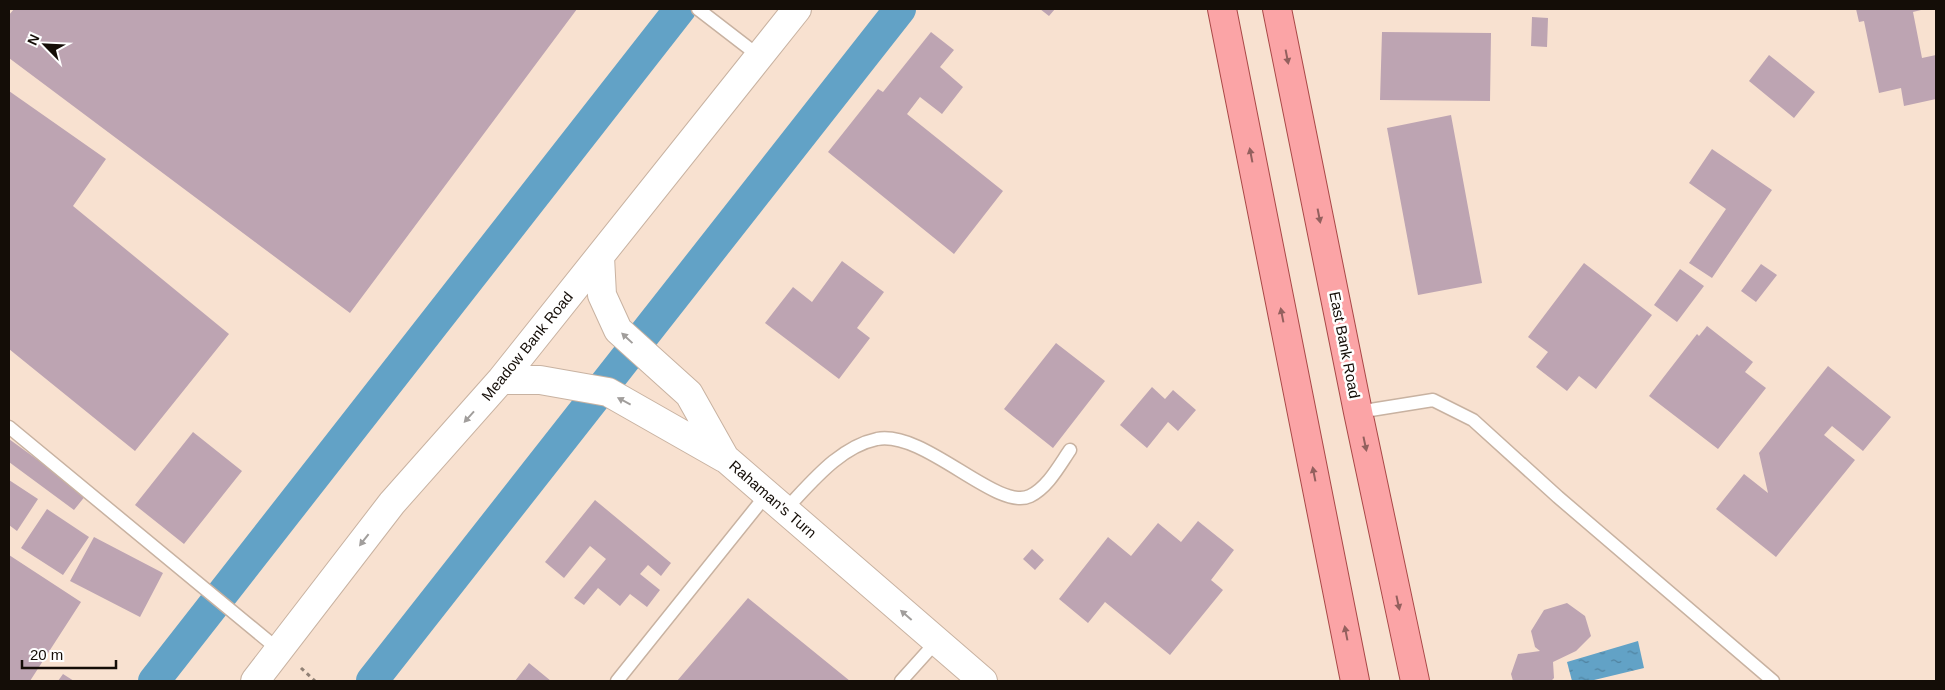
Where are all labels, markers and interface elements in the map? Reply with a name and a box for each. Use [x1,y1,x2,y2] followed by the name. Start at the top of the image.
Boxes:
[20,20,70,70] north arrow
[24,32,42,48] text: N
[1283,49,1291,65] one-way arrow
[1247,148,1255,163] one-way arrow
[1315,208,1323,224] one-way arrow
[478,288,576,404] street label: Meadow Bank Road
[1326,290,1364,400] street label: East Bank Road
[1278,306,1286,322] one-way arrow
[622,332,634,344] one-way arrow
[616,397,631,405] one-way arrow
[463,410,475,422] one-way arrow
[1361,436,1369,451] one-way arrow
[726,457,820,541] street label: Rahaman's Turn
[1310,466,1318,482] one-way arrow
[358,533,369,546] one-way arrow
[1395,595,1403,611] one-way arrow
[901,609,913,621] one-way arrow
[1341,625,1349,641] one-way arrow
[22,638,116,670] scale bar
[30,646,63,663] text: 20 m

